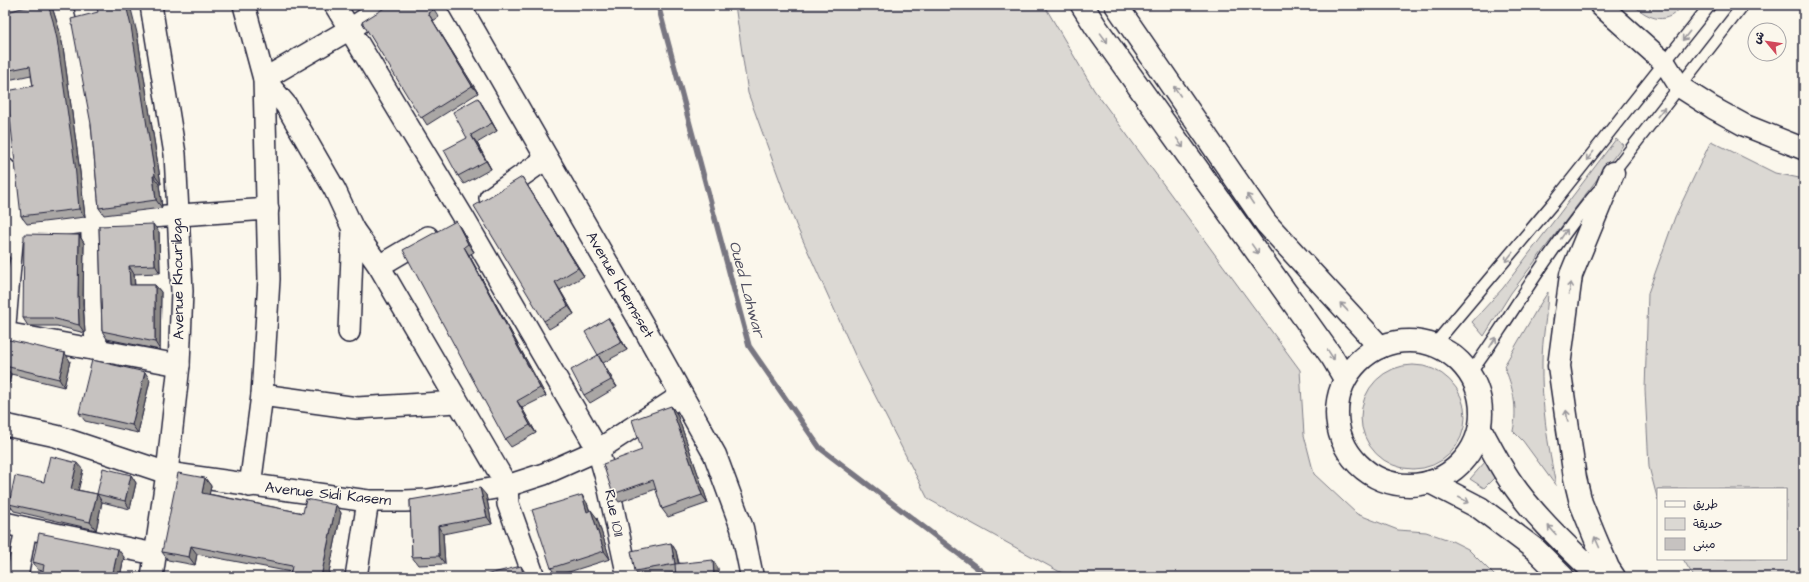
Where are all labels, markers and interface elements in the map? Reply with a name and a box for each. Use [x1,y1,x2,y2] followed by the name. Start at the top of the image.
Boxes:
[1747,22,1787,62] north arrow
[1749,28,1768,46] text: ش
[1681,30,1690,41] one-way arrow
[1099,32,1108,43] one-way arrow
[1173,86,1181,97] one-way arrow
[1656,106,1665,117] one-way arrow
[1176,137,1184,148] one-way arrow
[1586,151,1595,162] one-way arrow
[1246,193,1254,204] one-way arrow
[166,218,191,340] street label: Avenue Khouribga
[581,228,659,342] street label: Avenue Khemsset
[1560,229,1568,240] one-way arrow
[724,238,771,342] water label: Oued Lahwar
[1251,243,1259,254] one-way arrow
[1504,252,1513,263] one-way arrow
[1566,282,1574,295] one-way arrow
[1339,302,1349,312] one-way arrow
[1489,336,1497,348] one-way arrow
[1327,349,1335,361] one-way arrow
[1563,410,1571,423] one-way arrow
[264,477,392,511] street label: Avenue Sidi Kasem
[599,488,629,539] street label: Rue 1011
[1657,488,1787,560] legend
[1693,496,1718,513] text: طريق
[1458,497,1470,504] one-way arrow
[1693,516,1722,533] text: حديقة
[1547,525,1556,535] one-way arrow
[1693,536,1716,553] text: مبنى
[1593,537,1600,549] one-way arrow

